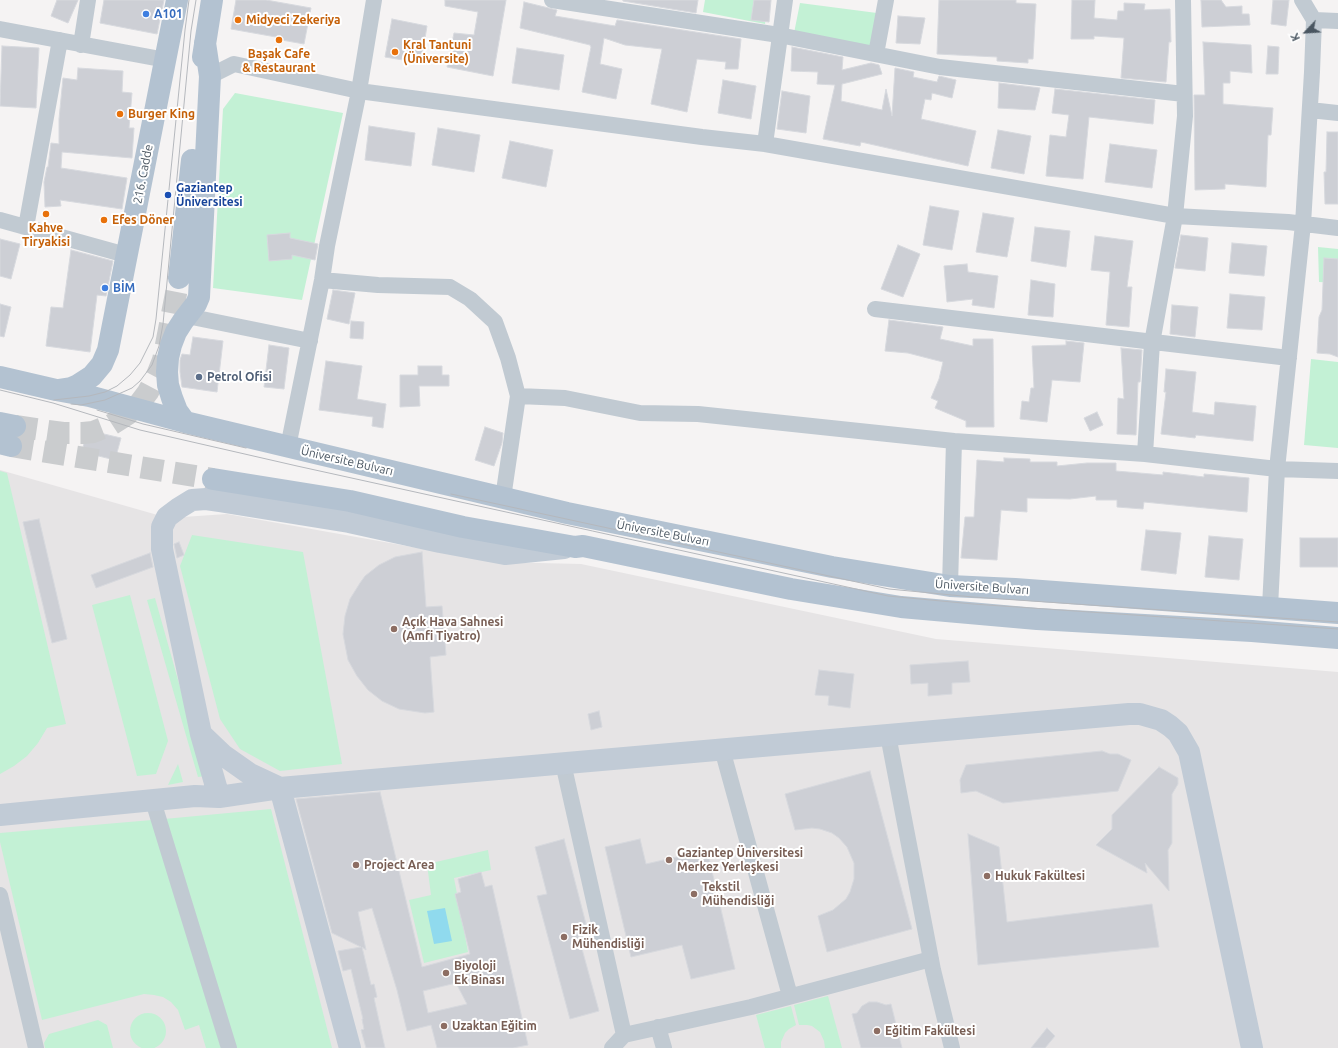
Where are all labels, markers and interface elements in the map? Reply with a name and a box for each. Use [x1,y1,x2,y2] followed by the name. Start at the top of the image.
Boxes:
[154,7,183,21] place label: A101
[141,9,151,19] marker: A101
[1286,12,1326,52] north arrow
[246,13,341,27] place label: Midyeci Zekeriya
[233,15,243,25] marker: Midyeci Zekeriya
[1288,31,1302,43] text: K
[274,35,284,45] marker: Başak Cafe & Restaurant
[403,38,471,66] place label: Kral Tantuni (Üniversite)
[242,47,316,75] place label: Başak Cafe & Restaurant
[390,47,400,57] marker: Kral Tantuni (Üniversite)
[128,107,195,121] place label: Burger King
[115,109,125,119] marker: Burger King
[130,143,156,205] street label: 216. Cadde
[176,181,243,209] place label: Gaziantep Üniversitesi
[163,190,173,200] marker: Gaziantep Üniversitesi
[41,209,51,219] marker: Kahve Tiryakisi
[112,213,174,227] place label: Efes Döner
[99,215,109,225] marker: Efes Döner
[22,221,70,249] place label: Kahve Tiryakisi
[113,281,135,295] place label: BİM
[100,283,110,293] marker: BİM
[207,370,272,384] place label: Petrol Ofisi
[194,372,204,382] marker: Petrol Ofisi
[299,443,395,479] street label: Üniversite Bulvarı
[615,517,711,549] street label: Üniversite Bulvarı
[935,577,1029,597] street label: Üniversite Bulvarı
[402,615,503,643] place label: Açık Hava Sahnesi (Amfi Tiyatro)
[389,624,399,634] marker: Açık Hava Sahnesi (Amfi Tiyatro)
[677,846,803,874] place label: Gaziantep Üniversitesi Merkez Yerleşkesi
[664,855,674,865] marker: Gaziantep Üniversitesi Merkez Yerleşkesi
[364,858,435,872] place label: Project Area
[351,860,361,870] marker: Project Area
[995,869,1085,883] place label: Hukuk Fakültesi
[982,871,992,881] marker: Hukuk Fakültesi
[702,880,774,908] place label: Tekstil Mühendisliği
[689,889,699,899] marker: Tekstil Mühendisliği
[572,923,644,951] place label: Fizik Mühendisliği
[559,932,569,942] marker: Fizik Mühendisliği
[454,959,505,987] place label: Biyoloji Ek Binası
[441,968,451,978] marker: Biyoloji Ek Binası
[452,1019,537,1033] place label: Uzaktan Eğitim
[439,1021,449,1031] marker: Uzaktan Eğitim
[885,1024,975,1038] place label: Eğitim Fakültesi
[872,1026,882,1036] marker: Eğitim Fakültesi

